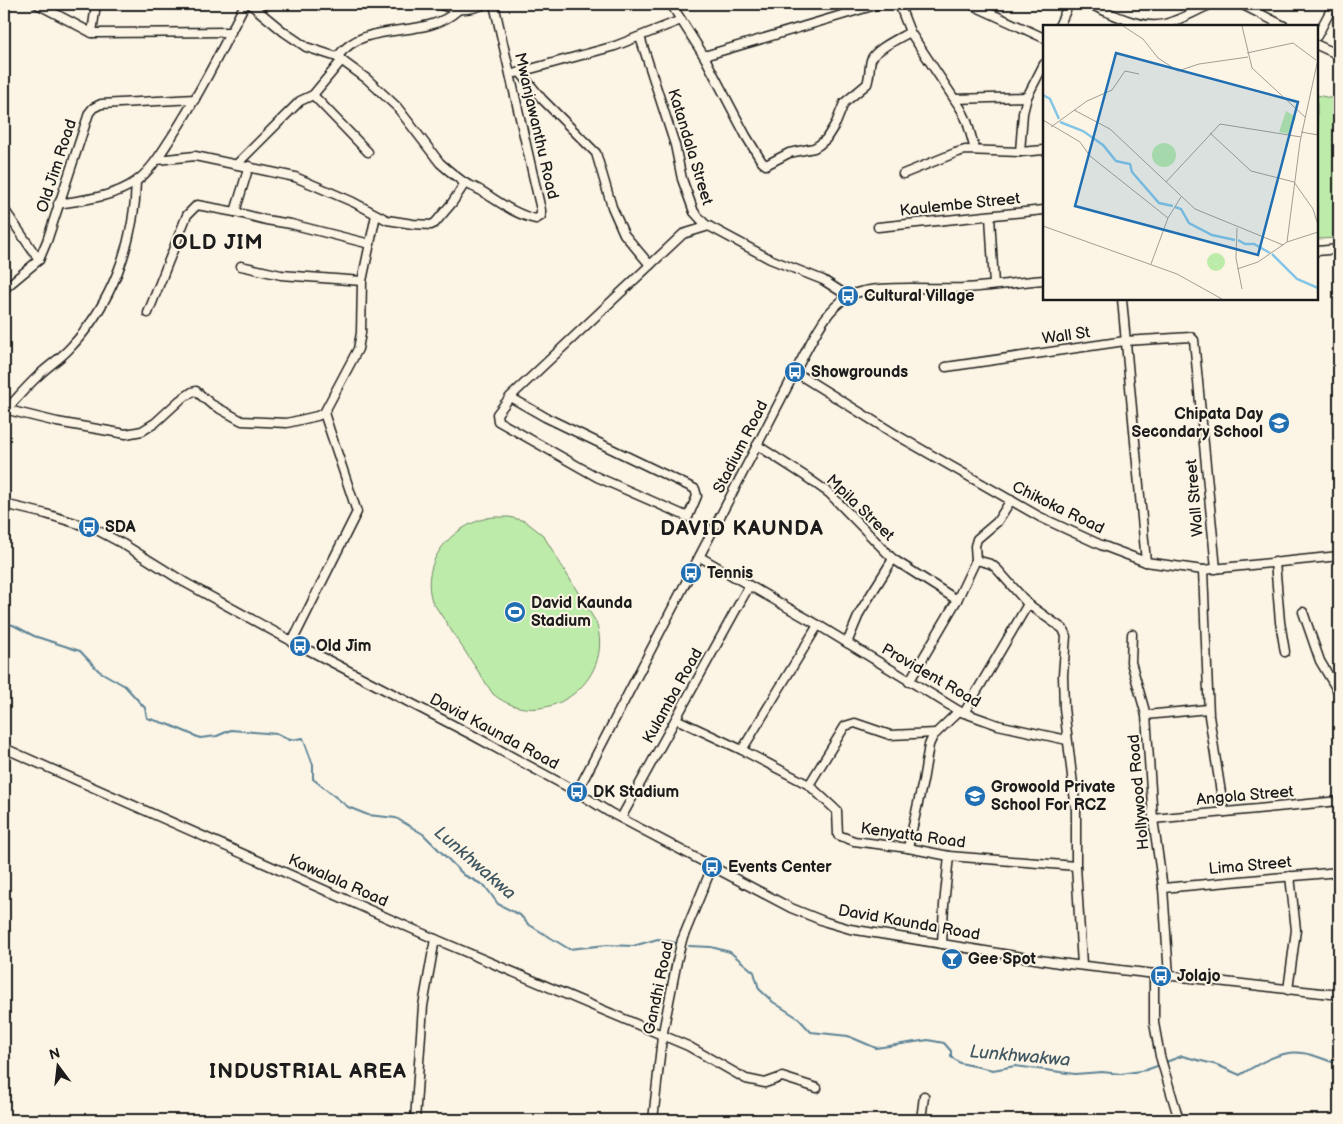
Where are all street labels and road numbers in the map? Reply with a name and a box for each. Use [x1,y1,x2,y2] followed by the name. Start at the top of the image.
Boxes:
[510,51,562,201] street label: Mwanjawanthu Road
[663,87,717,207] street label: Katandala Street
[33,117,81,215] street label: Old Jim Road
[899,189,1021,221] street label: Kaulembe Street
[1041,323,1091,349] street label: Wall St
[710,398,772,496] street label: Stadium Road
[1182,458,1208,538] street label: Wall Street
[822,471,898,545] street label: Mpila Street
[1009,477,1107,539] street label: Chikoka Road
[878,640,984,712] street label: Provident Road
[639,645,707,747] street label: Kulamba Road
[426,690,562,774] street label: David Kaunda Road
[1124,733,1154,851] street label: Hollywood Road
[1196,782,1295,810] street label: Angola Street
[859,819,967,853] street label: Kenyatta Road
[285,851,391,911] street label: Kawalala Road
[1208,853,1292,879] street label: Lima Street
[837,901,981,945] street label: David Kaunda Road
[640,940,678,1036] street label: Gandhi Road

